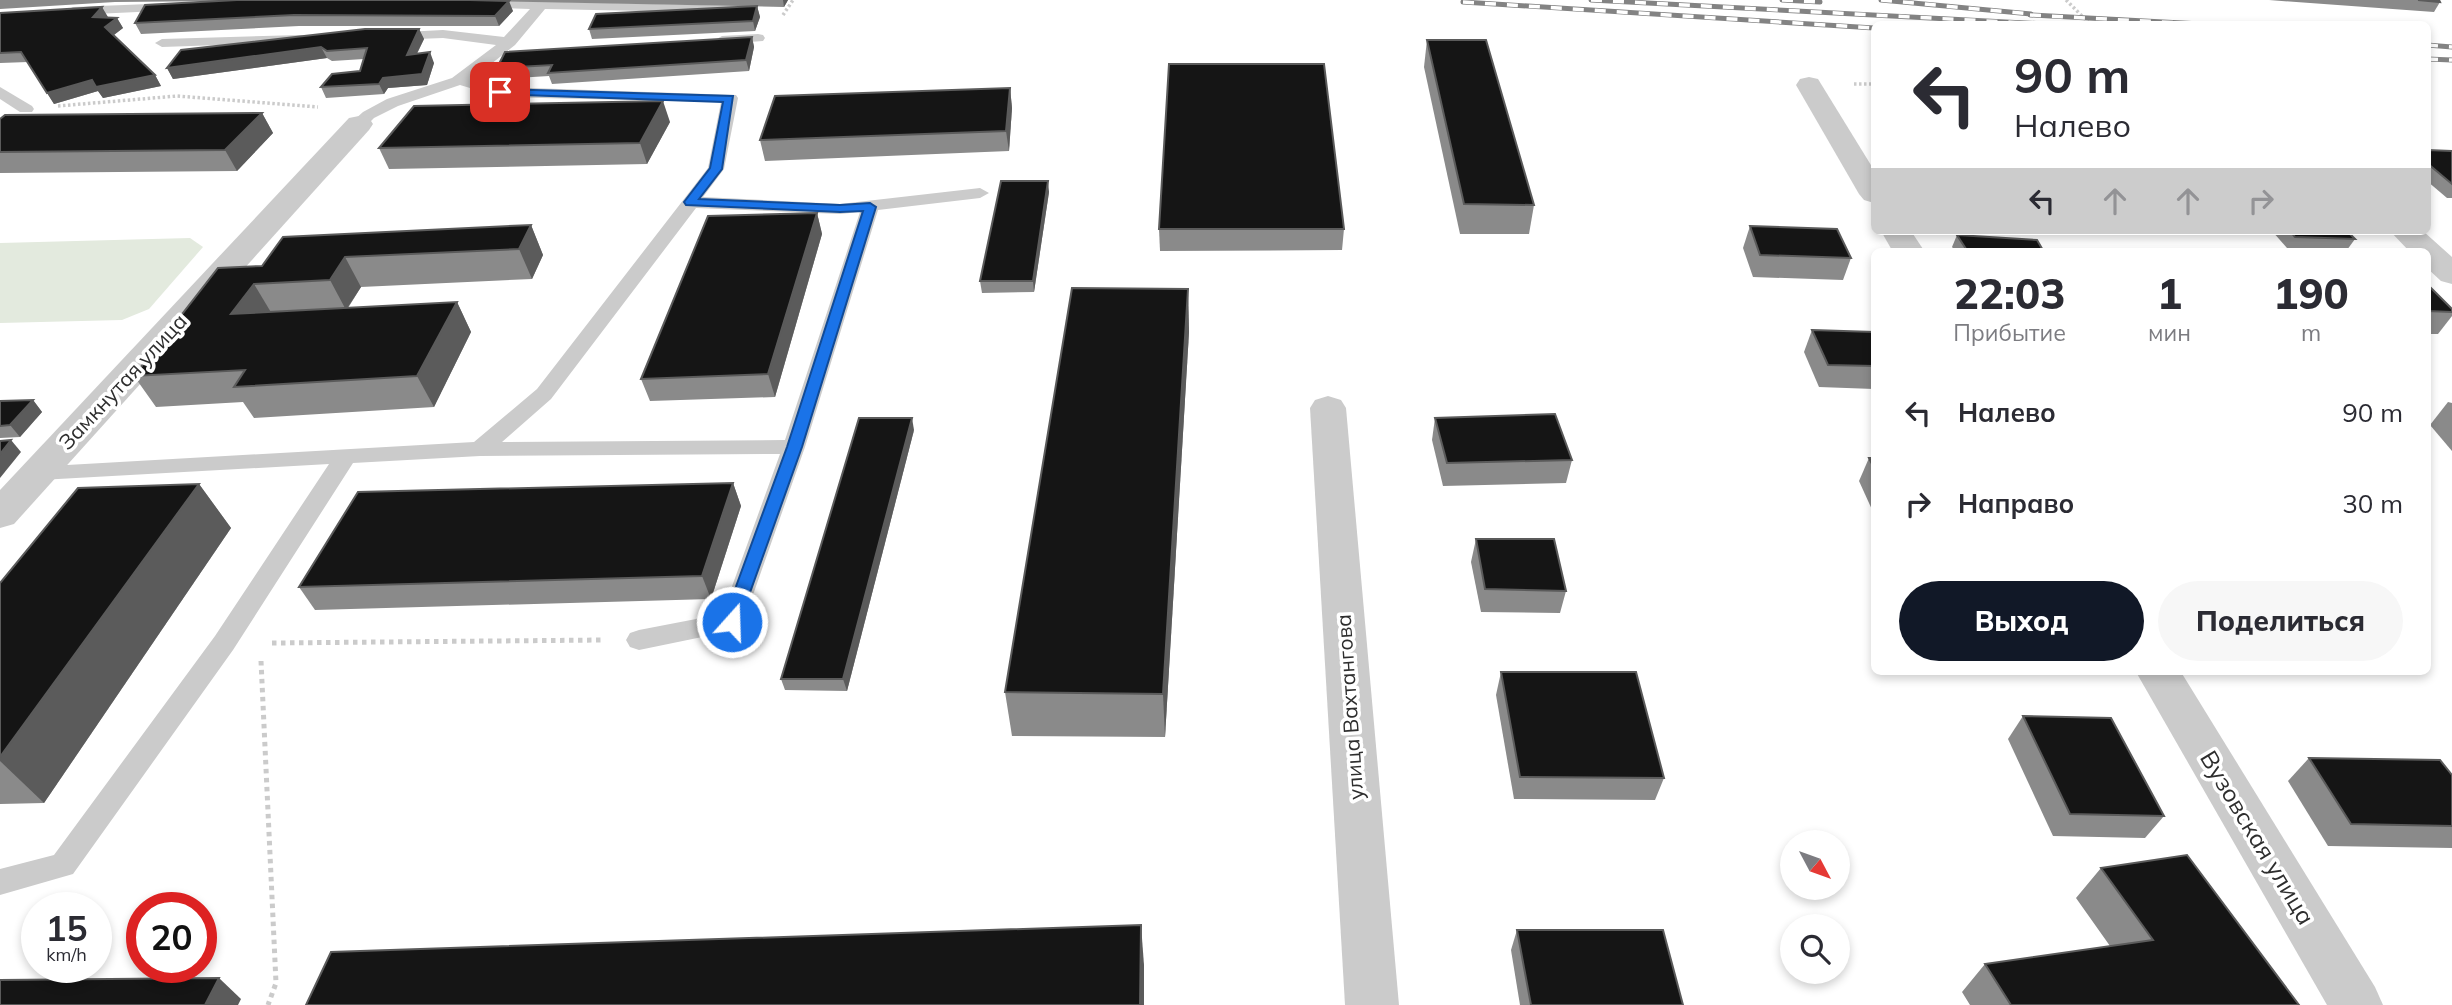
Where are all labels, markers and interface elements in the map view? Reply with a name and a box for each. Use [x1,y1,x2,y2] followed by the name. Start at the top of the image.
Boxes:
[2014,44,2130,105] text: 90 m
[1899,49,1990,140] icon: left
[470,62,530,122] pin
[481,73,519,111] icon: arrive
[2014,105,2131,145] text: Налево
[2023,182,2061,220] icon: left
[2096,182,2134,220] icon: ahead
[2169,182,2207,220] icon: ahead
[2242,182,2280,220] icon: right
[1954,267,2065,320] text: 22:03
[2157,267,2182,320] text: 1
[2273,267,2349,320] text: 190
[53,308,192,455] street label: Замкнутая улица
[1953,318,2066,347] text: Прибытие
[2148,318,2191,347] text: мин
[2301,318,2321,347] text: m
[1899,394,1937,432] icon: left
[1958,396,2056,429] text: Налево
[2342,396,2403,429] text: 90 m
[1899,485,1937,523] icon: right
[1958,487,2074,520] text: Направо
[2342,487,2403,520] text: 30 m
[1899,581,2144,661] button: Выход
[2158,581,2403,661] button: Поделиться
[695,585,769,659] position arrow
[1330,613,1368,801] street label: улица Вахтангова
[2194,745,2322,930] street label: Вузовская улица
[1780,830,1850,900] north arrow
[1780,830,1850,984] map controls
[126,892,217,983] speed limit sign: 20
[45,906,88,950] text: 15
[1780,914,1850,984] button: search
[46,943,87,966] text: km/h

